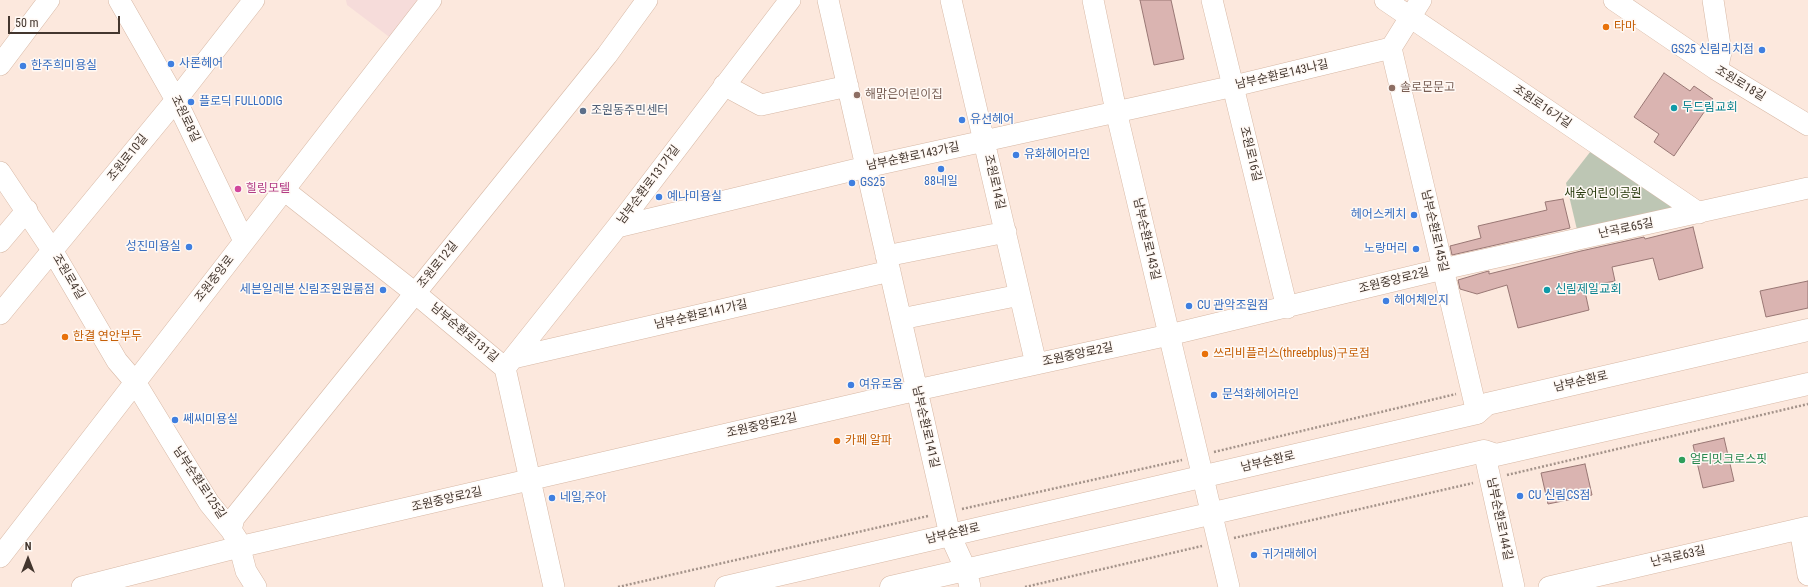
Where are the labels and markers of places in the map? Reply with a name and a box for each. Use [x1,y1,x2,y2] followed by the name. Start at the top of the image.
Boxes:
[1614,20,1636,34] place label: 타마
[1601,22,1611,32] marker: 타마
[1671,43,1754,57] place label: GS25 신림리치점
[1757,45,1767,55] marker: GS25 신림리치점
[179,57,223,71] place label: 사론헤어
[31,59,97,73] place label: 한주희미용실
[166,59,176,69] marker: 사론헤어
[18,61,28,71] marker: 한주희미용실
[1400,81,1455,95] place label: 솔로몬문고
[1387,83,1397,93] marker: 솔로몬문고
[865,88,942,102] place label: 해맑은어린이집
[852,90,862,100] marker: 해맑은어린이집
[199,95,283,109] place label: 플로딕 FULLODIG
[186,97,196,107] marker: 플로딕 FULLODIG
[1682,101,1737,115] place label: 두드림교회
[1669,103,1679,113] marker: 두드림교회
[591,104,668,118] place label: 조원동주민센터
[578,106,588,116] marker: 조원동주민센터
[970,113,1014,127] place label: 유선헤어
[957,115,967,125] marker: 유선헤어
[1024,148,1090,162] place label: 유화헤어라인
[1011,150,1021,160] marker: 유화헤어라인
[936,164,946,174] marker: 88네일
[924,175,958,189] place label: 88네일
[860,176,885,190] place label: GS25
[847,178,857,188] marker: GS25
[246,182,290,196] place label: 힐링모텔
[233,184,243,194] marker: 힐링모텔
[667,190,722,204] place label: 예나미용실
[654,192,664,202] marker: 예나미용실
[1351,208,1406,222] place label: 헤어스케치
[1409,210,1419,220] marker: 헤어스케치
[126,240,181,254] place label: 성진미용실
[184,242,194,252] marker: 성진미용실
[1364,242,1408,256] place label: 노랑머리
[1411,244,1421,254] marker: 노랑머리
[240,283,375,297] place label: 세븐일레븐 신림조원원룸점
[1555,283,1621,297] place label: 신림제일교회
[378,285,388,295] marker: 세븐일레븐 신림조원원룸점
[1542,285,1552,295] marker: 신림제일교회
[1394,294,1449,308] place label: 헤어체인지
[1381,296,1391,306] marker: 헤어체인지
[1197,299,1268,313] place label: CU 관악조원점
[1184,301,1194,311] marker: CU 관악조원점
[73,330,142,344] place label: 한결 연안부두
[60,332,70,342] marker: 한결 연안부두
[1213,347,1370,361] place label: 쓰리비플러스(threebplus)구로점
[1200,349,1210,359] marker: 쓰리비플러스(threebplus)구로점
[859,378,903,392] place label: 여유로움
[846,380,856,390] marker: 여유로움
[1222,388,1299,402] place label: 문석화헤어라인
[1209,390,1219,400] marker: 문석화헤어라인
[183,413,238,427] place label: 쎄씨미용실
[170,415,180,425] marker: 쎄씨미용실
[845,434,892,448] place label: 카페 알파
[832,436,842,446] marker: 카페 알파
[1690,453,1767,467] place label: 얼티밋크로스핏
[1677,455,1687,465] marker: 얼티밋크로스핏
[1528,489,1590,503] place label: CU 신림CS점
[560,491,607,505] place label: 네일,주아
[1515,491,1525,501] marker: CU 신림CS점
[547,493,557,503] marker: 네일,주아
[1262,548,1317,562] place label: 귀거래헤어
[1249,550,1259,560] marker: 귀거래헤어

